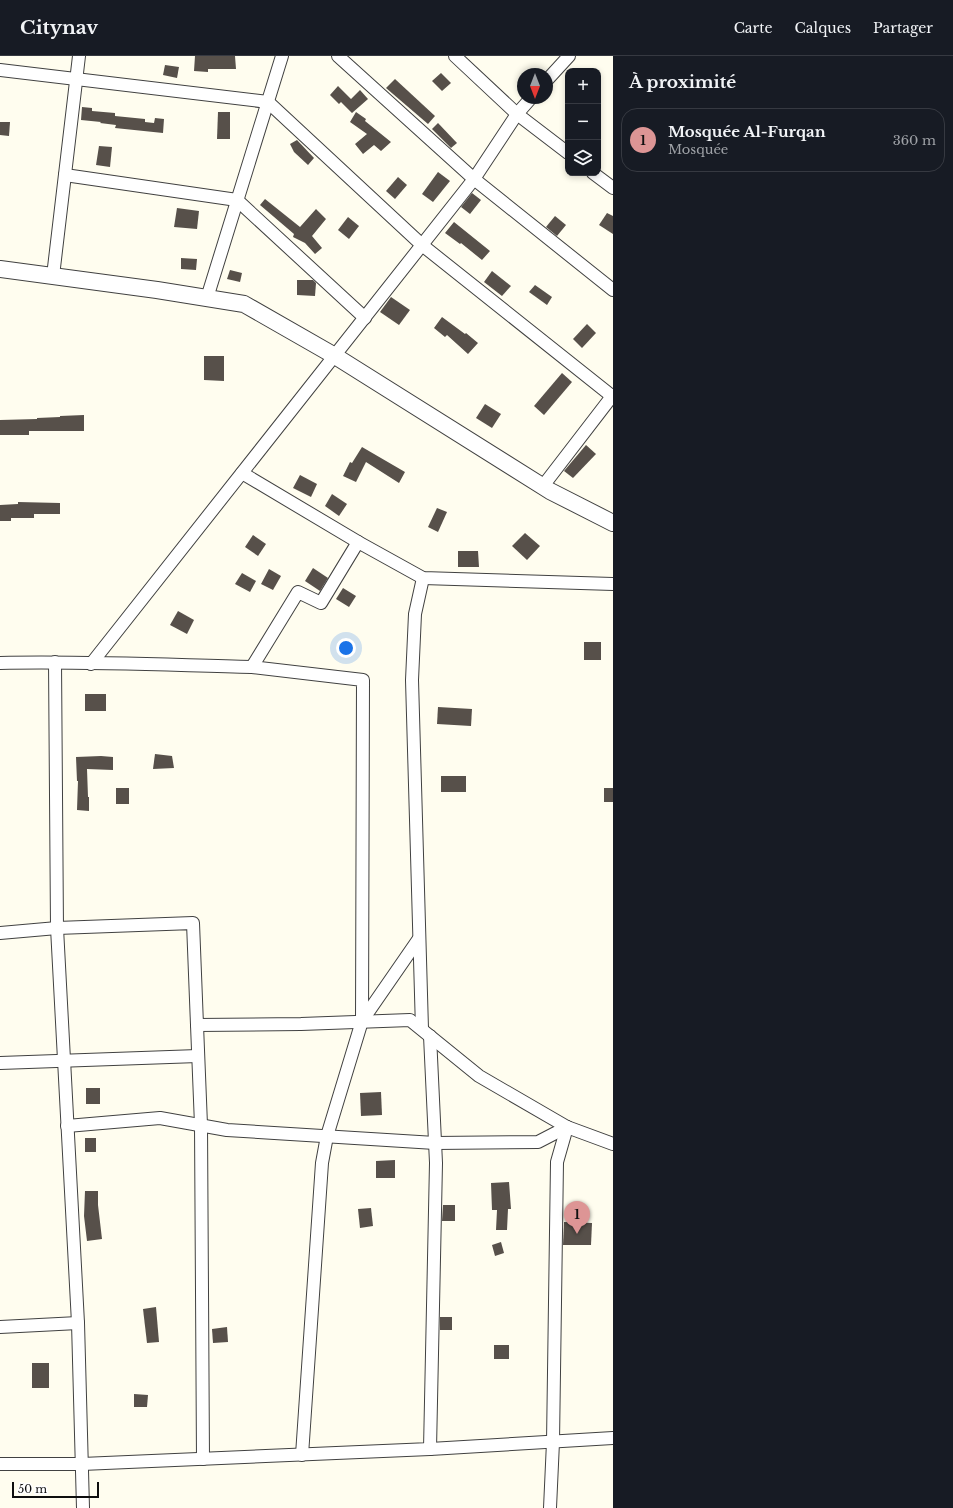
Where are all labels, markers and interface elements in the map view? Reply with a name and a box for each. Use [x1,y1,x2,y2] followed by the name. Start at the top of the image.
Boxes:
[20,16,98,39] text: Citynav
[734,19,773,37] text: Carte
[795,19,851,37] text: Calques
[873,19,933,37] text: Partager
[517,68,553,104] north arrow
[565,68,601,176] map controls
[565,68,601,104] button: +
[629,72,736,93] text: À proximité
[565,104,601,140] button: −
[668,122,826,141] text: Mosquée Al-Furqan
[640,132,646,149] text: 1
[893,132,936,149] text: 360 m
[565,140,601,176] button: layers
[668,141,728,158] text: Mosquée
[336,638,356,658] your location
[564,1201,590,1234] pin: 1
[12,1480,99,1499] scale bar
[18,1482,47,1496] text: 50 m

